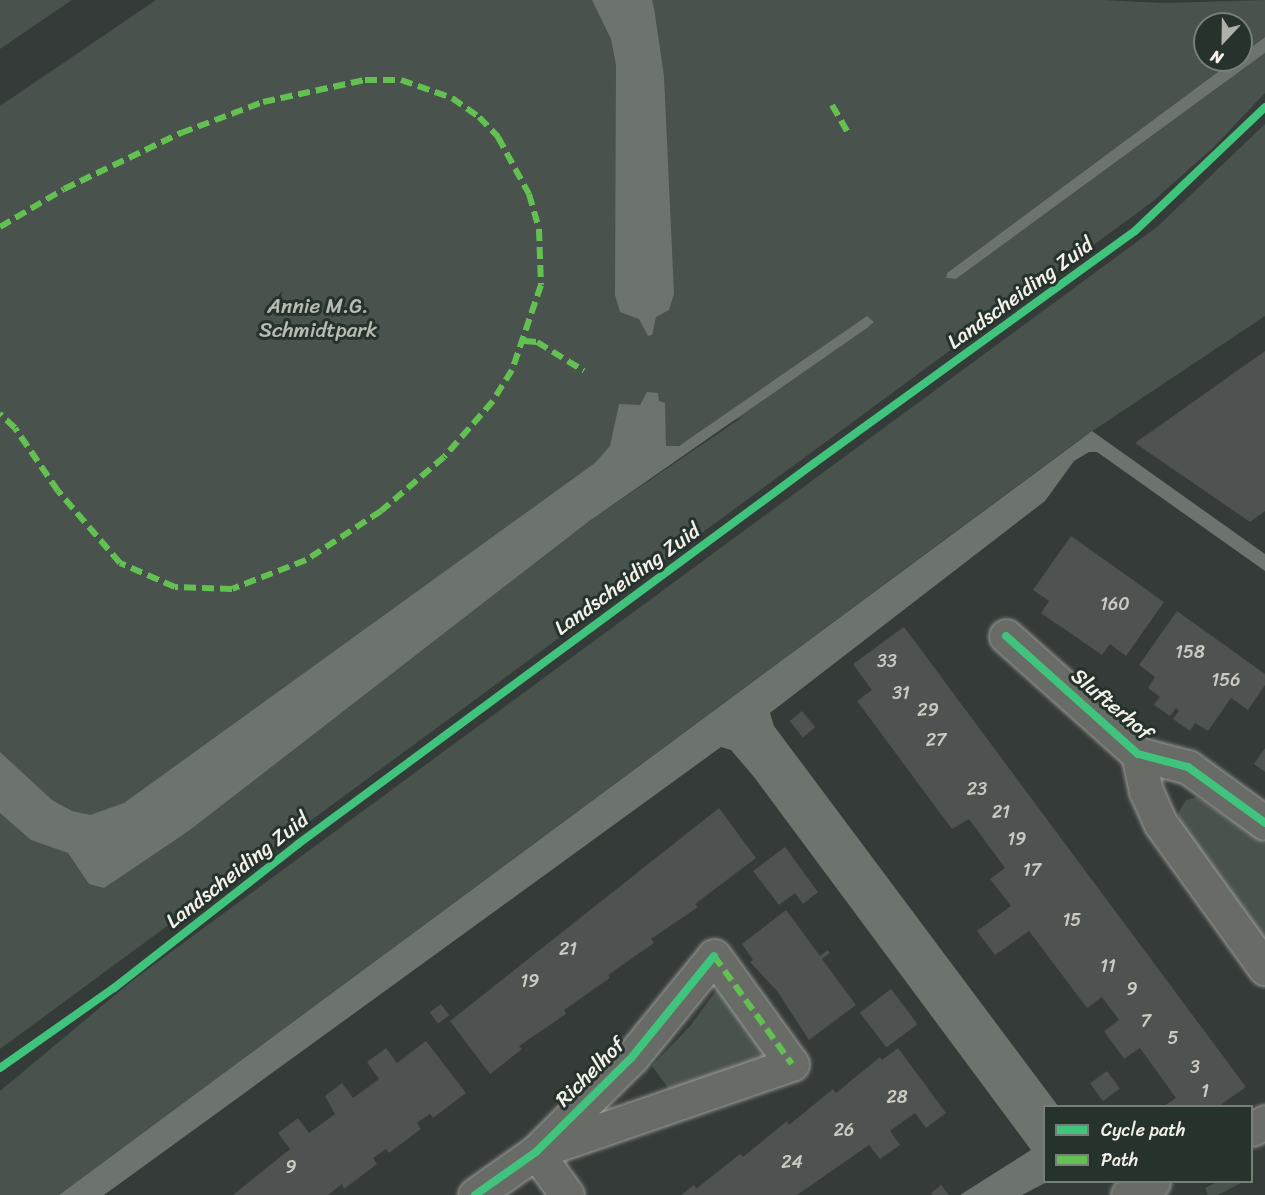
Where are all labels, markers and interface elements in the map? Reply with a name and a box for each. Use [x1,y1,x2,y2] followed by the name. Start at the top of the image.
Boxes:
[1193,12,1253,72] north arrow
[1206,42,1227,73] text: N
[943,232,1097,354] street label: Landscheiding Zuid
[259,293,377,343] park label: Annie M.G. Schmidtpark
[550,518,704,640] street label: Landscheiding Zuid
[1100,593,1130,615] house number: 160
[1175,641,1205,663] house number: 158
[877,650,897,672] house number: 33
[1066,663,1158,745] street label: Slufterhof
[1212,669,1240,691] house number: 156
[892,682,910,704] house number: 31
[917,699,939,721] house number: 29
[926,729,946,751] house number: 27
[967,778,987,800] house number: 23
[992,801,1010,823] house number: 21
[161,807,313,933] street label: Landscheiding Zuid
[1008,828,1026,850] house number: 19
[1023,859,1041,881] house number: 17
[1063,909,1081,931] house number: 15
[559,938,577,960] house number: 21
[1100,955,1116,977] house number: 11
[521,970,539,992] house number: 19
[1126,978,1138,1000] house number: 9
[1141,1010,1151,1032] house number: 7
[1168,1027,1178,1049] house number: 5
[550,1032,630,1112] street label: Richelhof
[1190,1056,1200,1078] house number: 3
[1201,1080,1209,1102] house number: 1
[886,1086,908,1108] house number: 28
[1043,1105,1253,1183] legend
[1101,1114,1185,1146] text: Cycle path
[834,1119,854,1141] house number: 26
[1101,1144,1138,1176] text: Path
[781,1151,803,1173] house number: 24
[285,1156,297,1178] house number: 9

